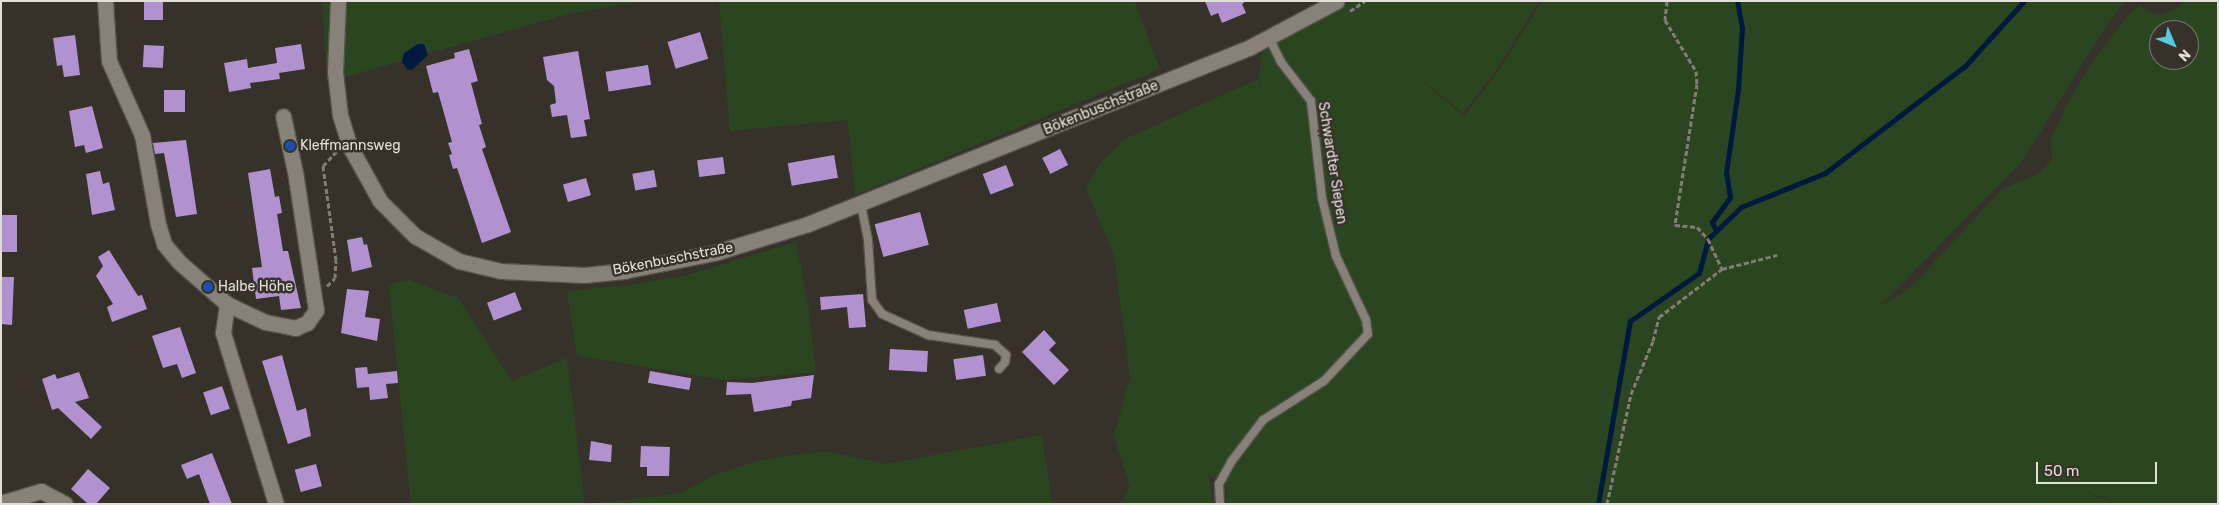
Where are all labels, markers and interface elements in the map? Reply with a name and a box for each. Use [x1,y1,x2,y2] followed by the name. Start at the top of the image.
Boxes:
[2149,20,2199,70] north arrow
[2175,46,2194,65] text: N
[1041,77,1161,139] street label: Bökenbuschstraße
[1314,101,1350,225] street label: Schwardter Siepen
[300,138,401,154] place label: Kleffmannsweg
[284,140,296,152] marker: Kleffmannsweg
[611,239,735,279] street label: Bökenbuschstraße
[218,279,293,295] place label: Halbe Höhe
[202,281,214,293] marker: Halbe Höhe
[2039,452,2160,484] scale bar
[2044,462,2079,480] text: 50 m

